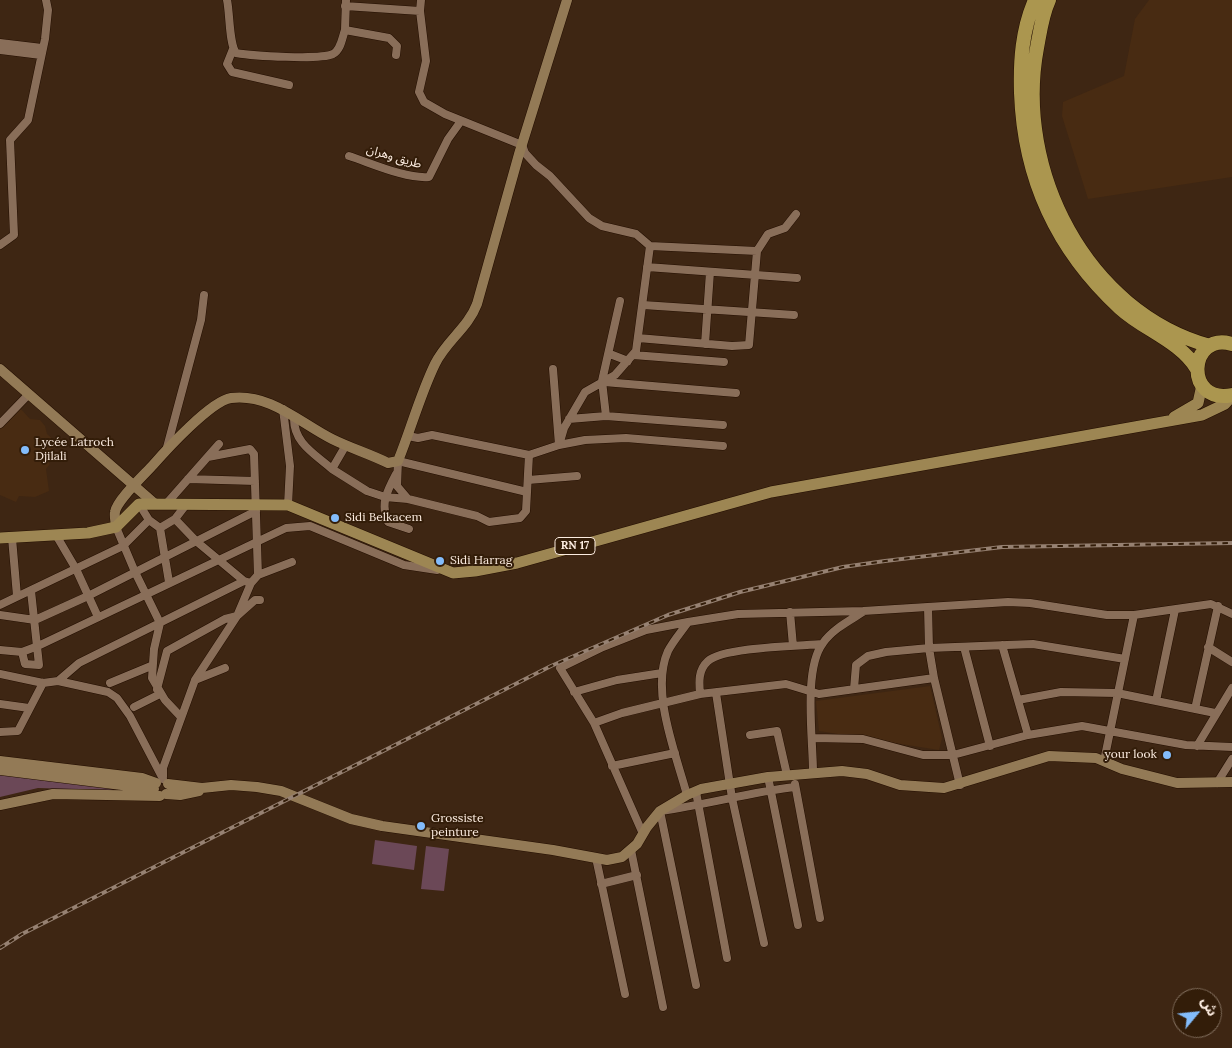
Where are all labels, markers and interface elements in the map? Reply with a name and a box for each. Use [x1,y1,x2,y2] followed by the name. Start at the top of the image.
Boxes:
[365,142,423,172] street label: طريق وهران
[35,436,114,464] place label: Lycée Latroch Djilali
[19,444,31,456] marker: Lycée Latroch Djilali
[345,511,422,525] place label: Sidi Belkacem
[329,512,341,524] marker: Sidi Belkacem
[555,538,595,554] road number: RN 17
[450,554,512,568] place label: Sidi Harrag
[434,555,446,567] marker: Sidi Harrag
[1105,748,1157,762] place label: your look
[1161,749,1173,761] marker: your look
[431,812,483,840] place label: Grossiste peinture
[415,820,427,832] marker: Grossiste peinture
[1172,988,1222,1038] north arrow
[1197,994,1222,1019] text: ش

